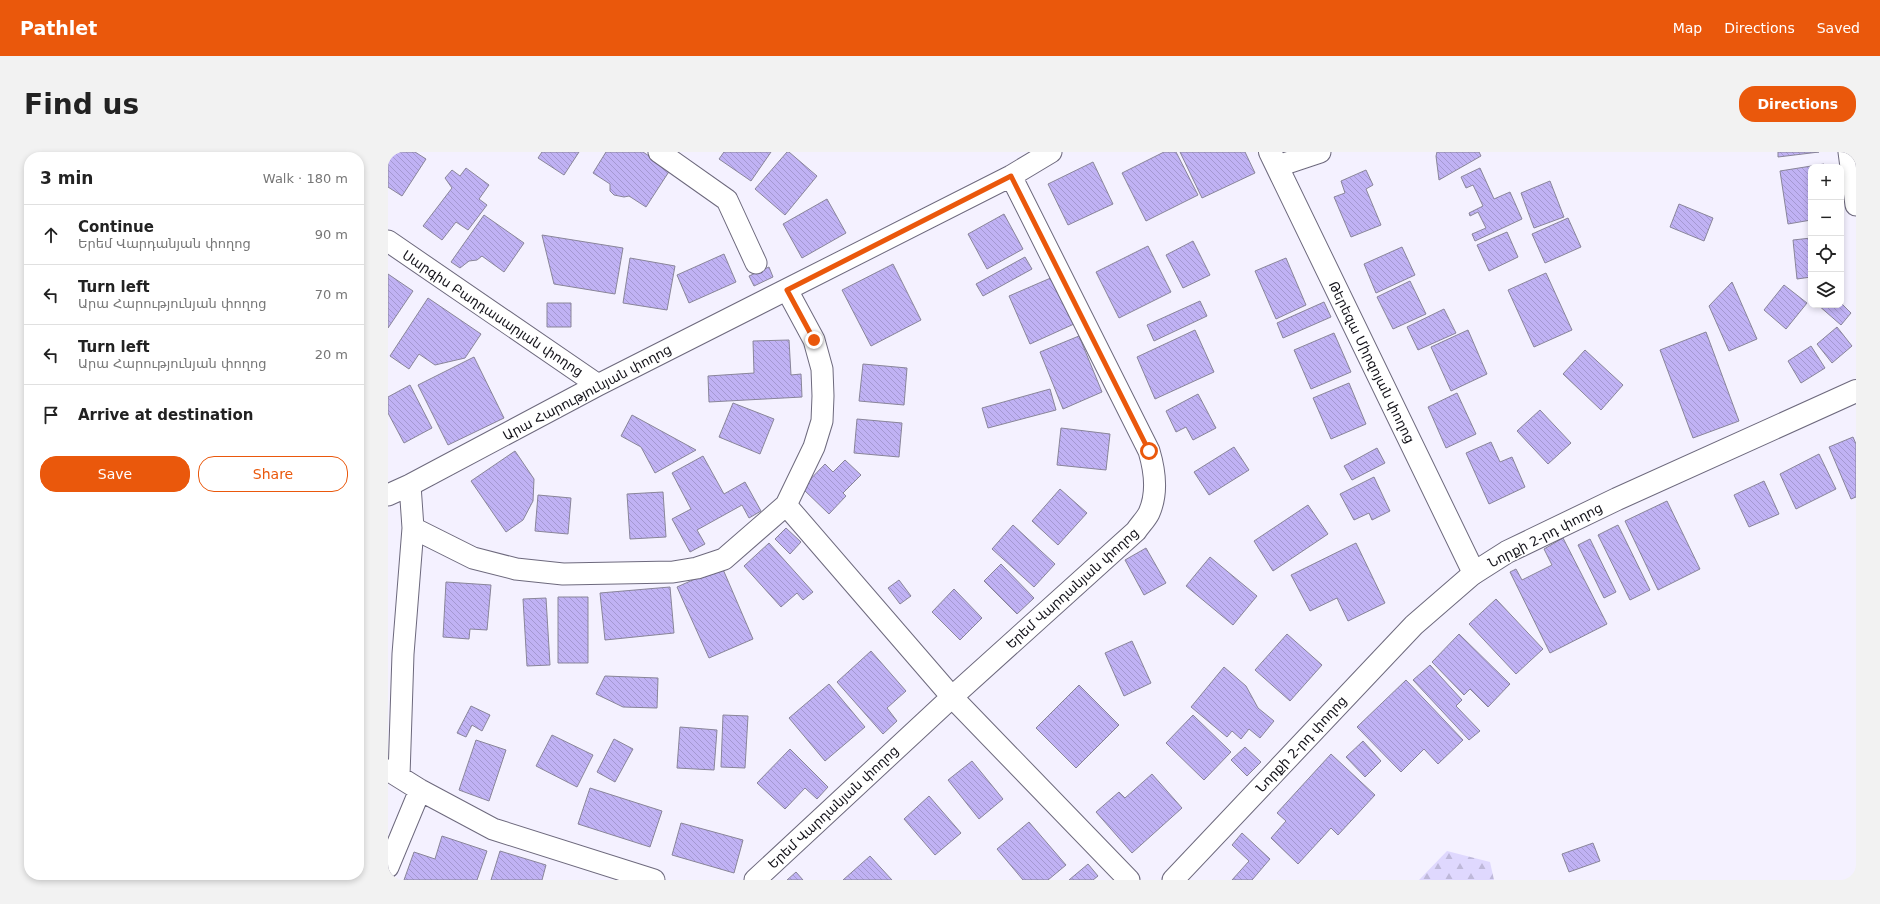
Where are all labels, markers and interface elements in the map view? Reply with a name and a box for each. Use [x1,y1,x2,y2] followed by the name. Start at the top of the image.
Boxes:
[20,17,97,39] text: Pathlet
[1673,20,1702,36] text: Map
[1724,20,1795,36] text: Directions
[1817,20,1860,36] text: Saved
[1739,86,1856,122] button: Directions
[24,88,139,121] text: Find us
[1808,164,1844,308] map controls
[1808,164,1844,200] button: +
[40,168,93,188] text: 3 min
[263,171,348,186] text: Walk · 180 m
[1808,200,1844,236] button: −
[78,218,154,236] text: Continue
[40,224,62,246] icon: ahead
[315,227,348,242] text: 90 m
[78,236,251,251] text: Երեմ Վարդանյան փողոց
[1808,236,1844,272] button: locate
[400,247,586,380] street label: Սարգիս Բաղդասարյան փողոց
[1808,272,1844,308] button: layers
[78,278,150,296] text: Turn left
[1326,279,1417,446] street label: Թերեզա Միրզոյան փողոց
[40,284,62,306] icon: left
[315,287,348,302] text: 70 m
[78,296,267,311] text: Արա Հարությունյան փողոց
[805,331,823,349] route end
[78,338,150,356] text: Turn left
[500,342,674,443] street label: Արա Հարությունյան փողոց
[40,344,62,366] icon: left
[315,347,348,362] text: 20 m
[78,356,267,371] text: Արա Հարությունյան փողոց
[40,404,62,426] icon: arrive
[78,406,253,424] text: Arrive at destination
[1140,442,1158,460] route start
[40,456,190,492] button: Save
[198,456,348,492] button: Share
[1486,500,1605,571] street label: Նորքի 2-րդ փողոց
[1003,525,1142,652] street label: Երեմ Վարդանյան փողոց
[1253,693,1350,796] street label: Նորքի 2-րդ փողոց
[765,743,902,872] street label: Երեմ Վարդանյան փողոց

